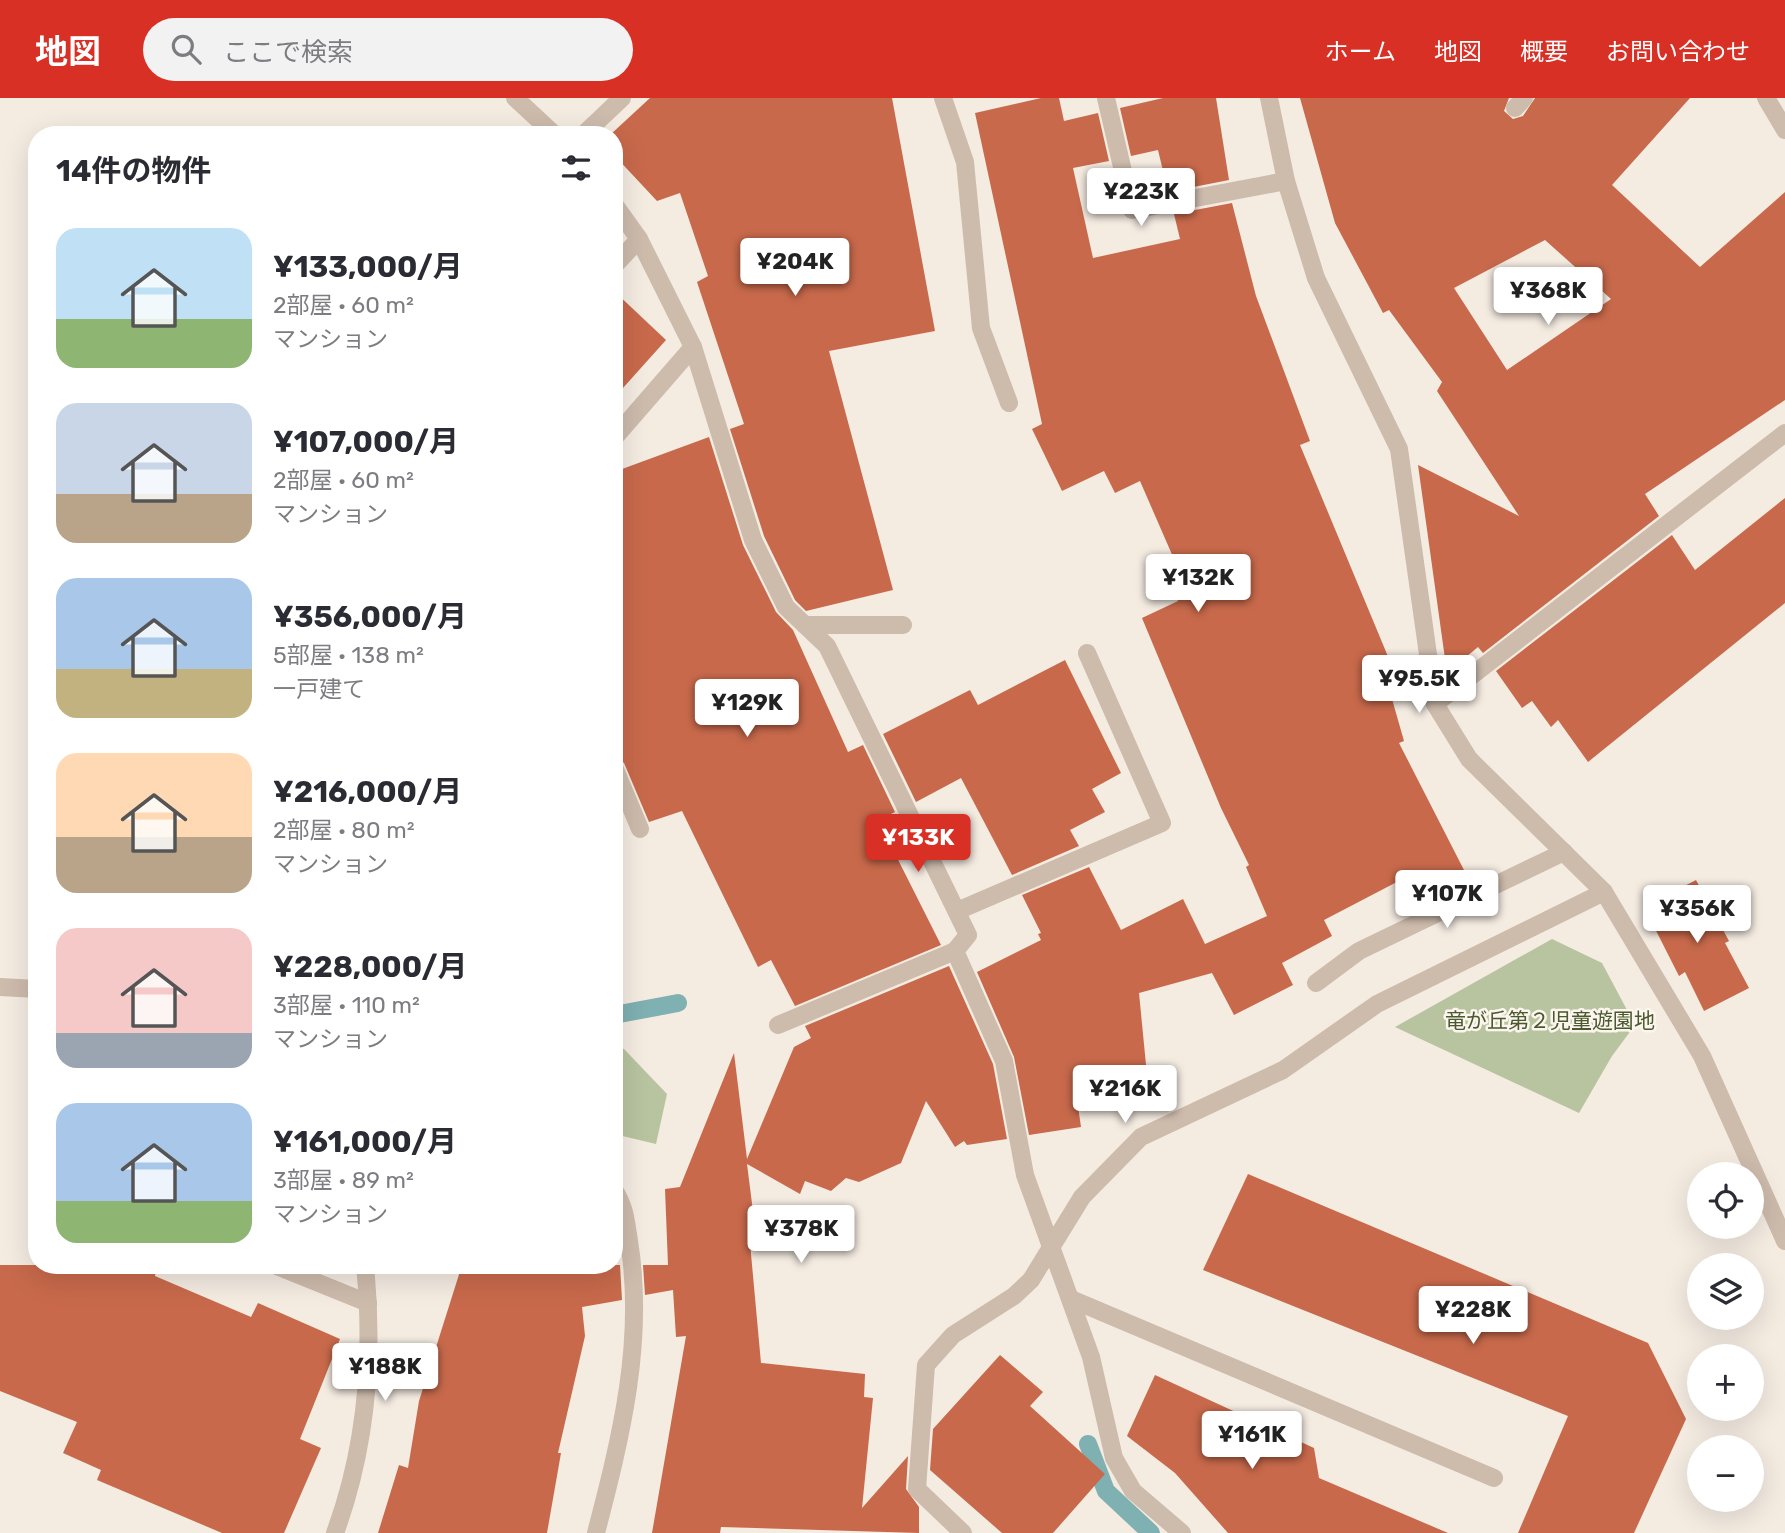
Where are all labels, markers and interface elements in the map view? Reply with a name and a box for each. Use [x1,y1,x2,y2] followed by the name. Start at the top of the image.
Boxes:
[143,18,633,81] search box
[167,30,205,68] icon: search
[35,32,101,71] text: 地図
[223,37,353,68] text: ここで検索
[1325,38,1396,66] text: ホーム
[1434,38,1482,66] text: 地図
[1520,38,1568,66] text: 概要
[1606,38,1750,66] text: お問い合わせ
[557,149,595,187] icon: filters
[56,153,211,189] text: 14件の物件
[1092,169,1190,228] pin: ¥223K
[1103,177,1179,205] text: ¥223K
[746,238,844,298] pin: ¥204K
[756,247,834,275] text: ¥204K
[273,249,463,285] text: ¥133,000/月
[112,256,196,340] icon: home
[1499,268,1597,327] pin: ¥368K
[1510,276,1586,304] text: ¥368K
[273,291,414,319] text: 2部屋 · 60 m²
[273,325,388,353] text: マンション
[273,424,459,460] text: ¥107,000/月
[112,431,196,515] icon: home
[273,466,414,494] text: 2部屋 · 60 m²
[273,500,388,528] text: マンション
[1149,554,1247,614] pin: ¥132K
[1162,563,1234,591] text: ¥132K
[273,599,467,635] text: ¥356,000/月
[112,606,196,690] icon: home
[273,641,424,669] text: 5部屋 · 138 m²
[1362,656,1476,715] pin: ¥95.5K
[1378,664,1460,692] text: ¥95.5K
[273,675,365,703] text: 一戸建て
[698,680,796,739] pin: ¥129K
[711,688,783,716] text: ¥129K
[273,774,462,810] text: ¥216,000/月
[112,781,196,865] icon: home
[869,814,967,874] pin: ¥133K
[273,816,415,844] text: 2部屋 · 80 m²
[882,823,954,851] text: ¥133K
[273,850,388,878] text: マンション
[1398,870,1496,930] pin: ¥107K
[1411,879,1483,907] text: ¥107K
[1648,886,1746,945] pin: ¥356K
[1659,894,1735,922] text: ¥356K
[273,949,467,985] text: ¥228,000/月
[112,956,196,1040] icon: home
[273,991,420,1019] text: 3部屋 · 110 m²
[1445,1008,1655,1033] park label: 竜が丘第２児童遊園地
[273,1025,388,1053] text: マンション
[1076,1066,1174,1125] pin: ¥216K
[1089,1074,1161,1102] text: ¥216K
[273,1124,457,1160] text: ¥161,000/月
[112,1131,196,1215] icon: home
[1687,1162,1764,1512] map controls
[1687,1162,1764,1239] button: locate
[273,1166,414,1194] text: 3部屋 · 89 m²
[273,1200,388,1228] text: マンション
[752,1206,850,1265] pin: ¥378K
[763,1214,839,1242] text: ¥378K
[1687,1253,1764,1330] button: layers
[1424,1286,1522,1346] pin: ¥228K
[1435,1295,1511,1323] text: ¥228K
[336,1344,434,1403] pin: ¥188K
[1687,1344,1764,1421] button: +
[348,1352,422,1380] text: ¥188K
[1203,1412,1301,1471] pin: ¥161K
[1218,1420,1286,1448] text: ¥161K
[1687,1435,1764,1512] button: −

